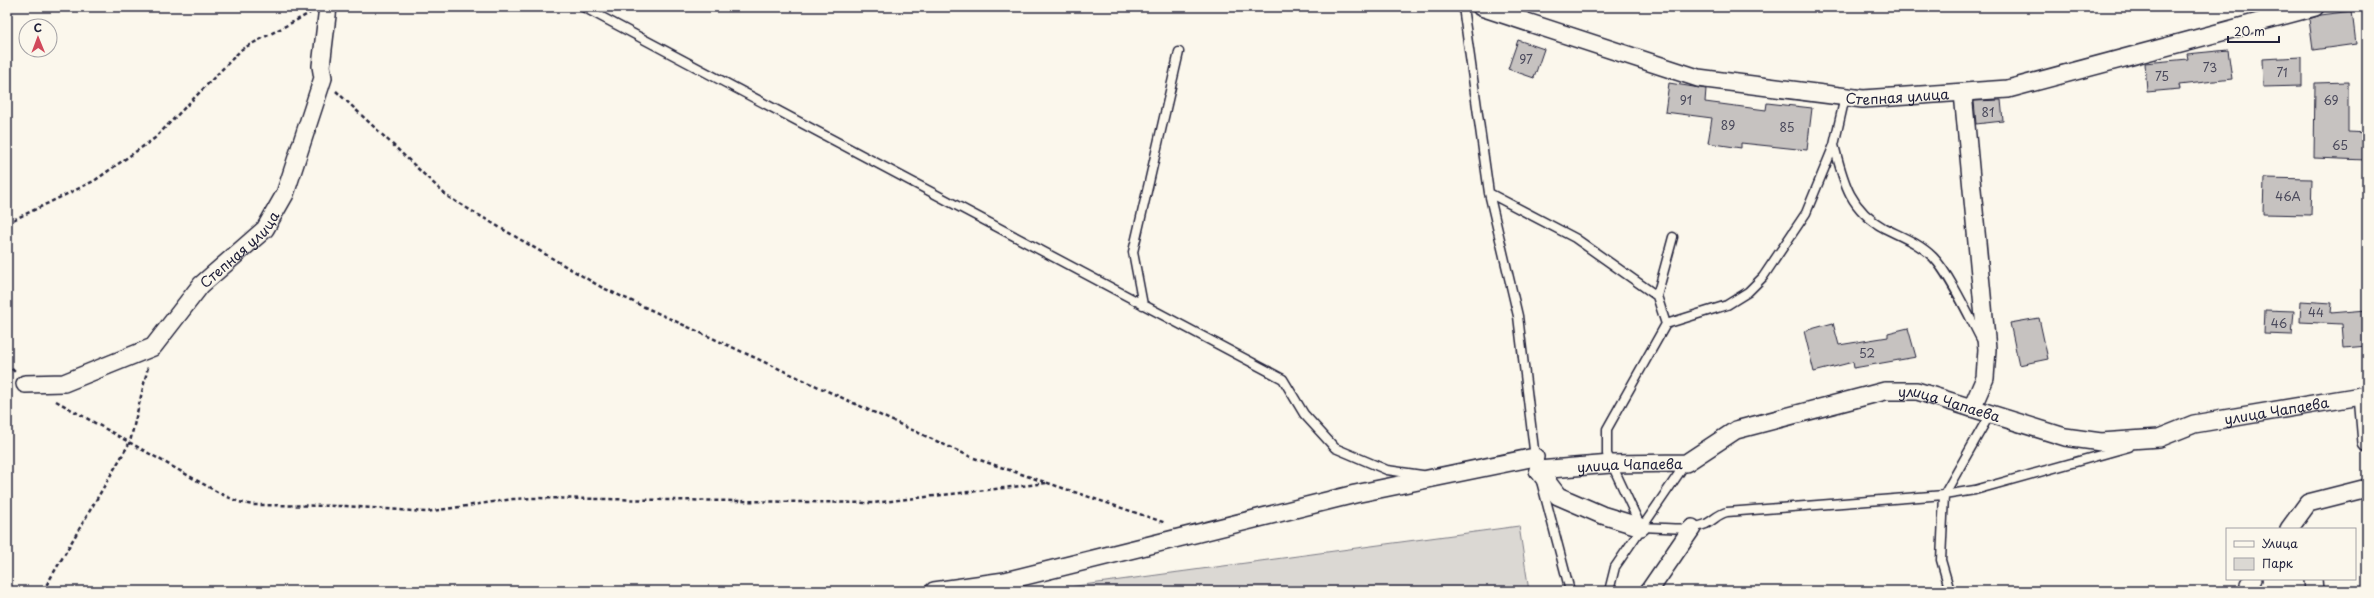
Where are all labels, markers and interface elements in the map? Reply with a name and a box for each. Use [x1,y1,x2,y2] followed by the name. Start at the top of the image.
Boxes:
[18,18,58,58] north arrow
[2228,18,2279,44] scale bar
[34,19,42,36] text: С
[2234,22,2265,40] text: 20 m
[1519,50,1533,68] house number: 97
[2203,58,2217,76] house number: 73
[2276,63,2288,81] house number: 71
[2155,67,2169,85] house number: 75
[1844,83,1950,110] street label: Степная улица
[1680,91,1692,109] house number: 91
[2323,91,2339,109] house number: 69
[1982,103,1994,121] house number: 81
[1721,116,1735,134] house number: 89
[1780,118,1794,136] house number: 85
[2332,136,2348,154] house number: 65
[2275,187,2301,205] house number: 46А
[195,207,284,292] street label: Степная улица
[2308,303,2324,321] house number: 44
[2271,314,2287,332] house number: 46
[1859,344,1875,362] house number: 52
[1898,380,2003,427] street label: улица Чапаева
[2223,391,2331,429] street label: улица Чапаева
[1576,453,1683,477] street label: улица Чапаева
[2226,528,2356,580] legend
[2262,534,2298,552] text: Улица
[2262,554,2294,572] text: Парк

